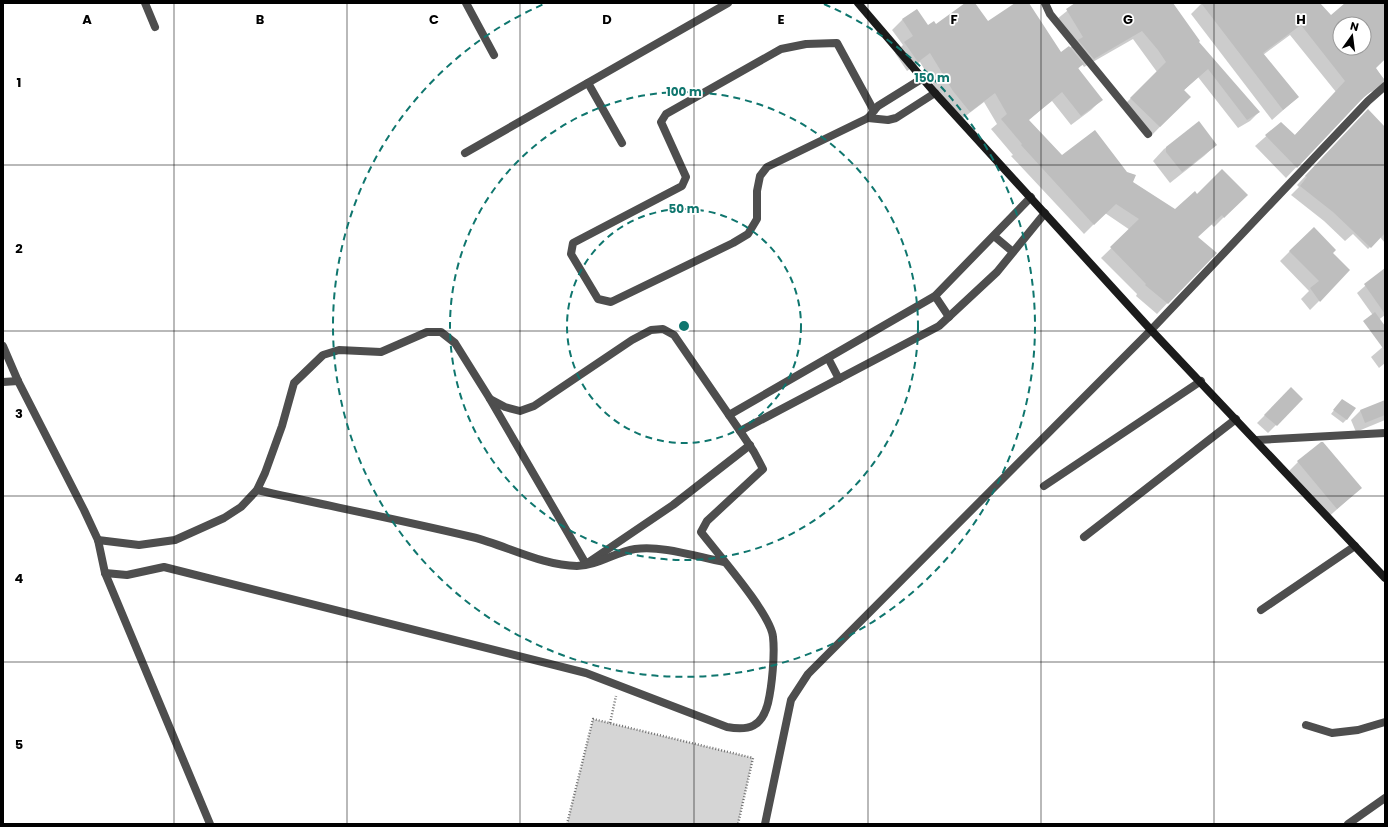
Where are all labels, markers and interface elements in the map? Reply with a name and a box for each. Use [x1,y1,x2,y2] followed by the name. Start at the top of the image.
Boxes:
[82,10,92,29] text: A
[256,10,265,29] text: B
[429,10,439,29] text: C
[602,10,612,29] text: D
[777,10,785,29] text: E
[950,10,958,29] text: F
[1123,10,1133,29] text: G
[1296,10,1306,29] text: H
[1332,16,1372,56] north arrow
[1348,18,1360,35] text: N
[914,69,950,86] text: 150 m
[17,73,21,92] text: 1
[666,83,702,100] text: 100 m
[669,200,700,217] text: 50 m
[15,239,23,258] text: 2
[677,319,691,333] centre of rings
[15,404,23,423] text: 3
[15,569,24,588] text: 4
[15,735,23,754] text: 5

